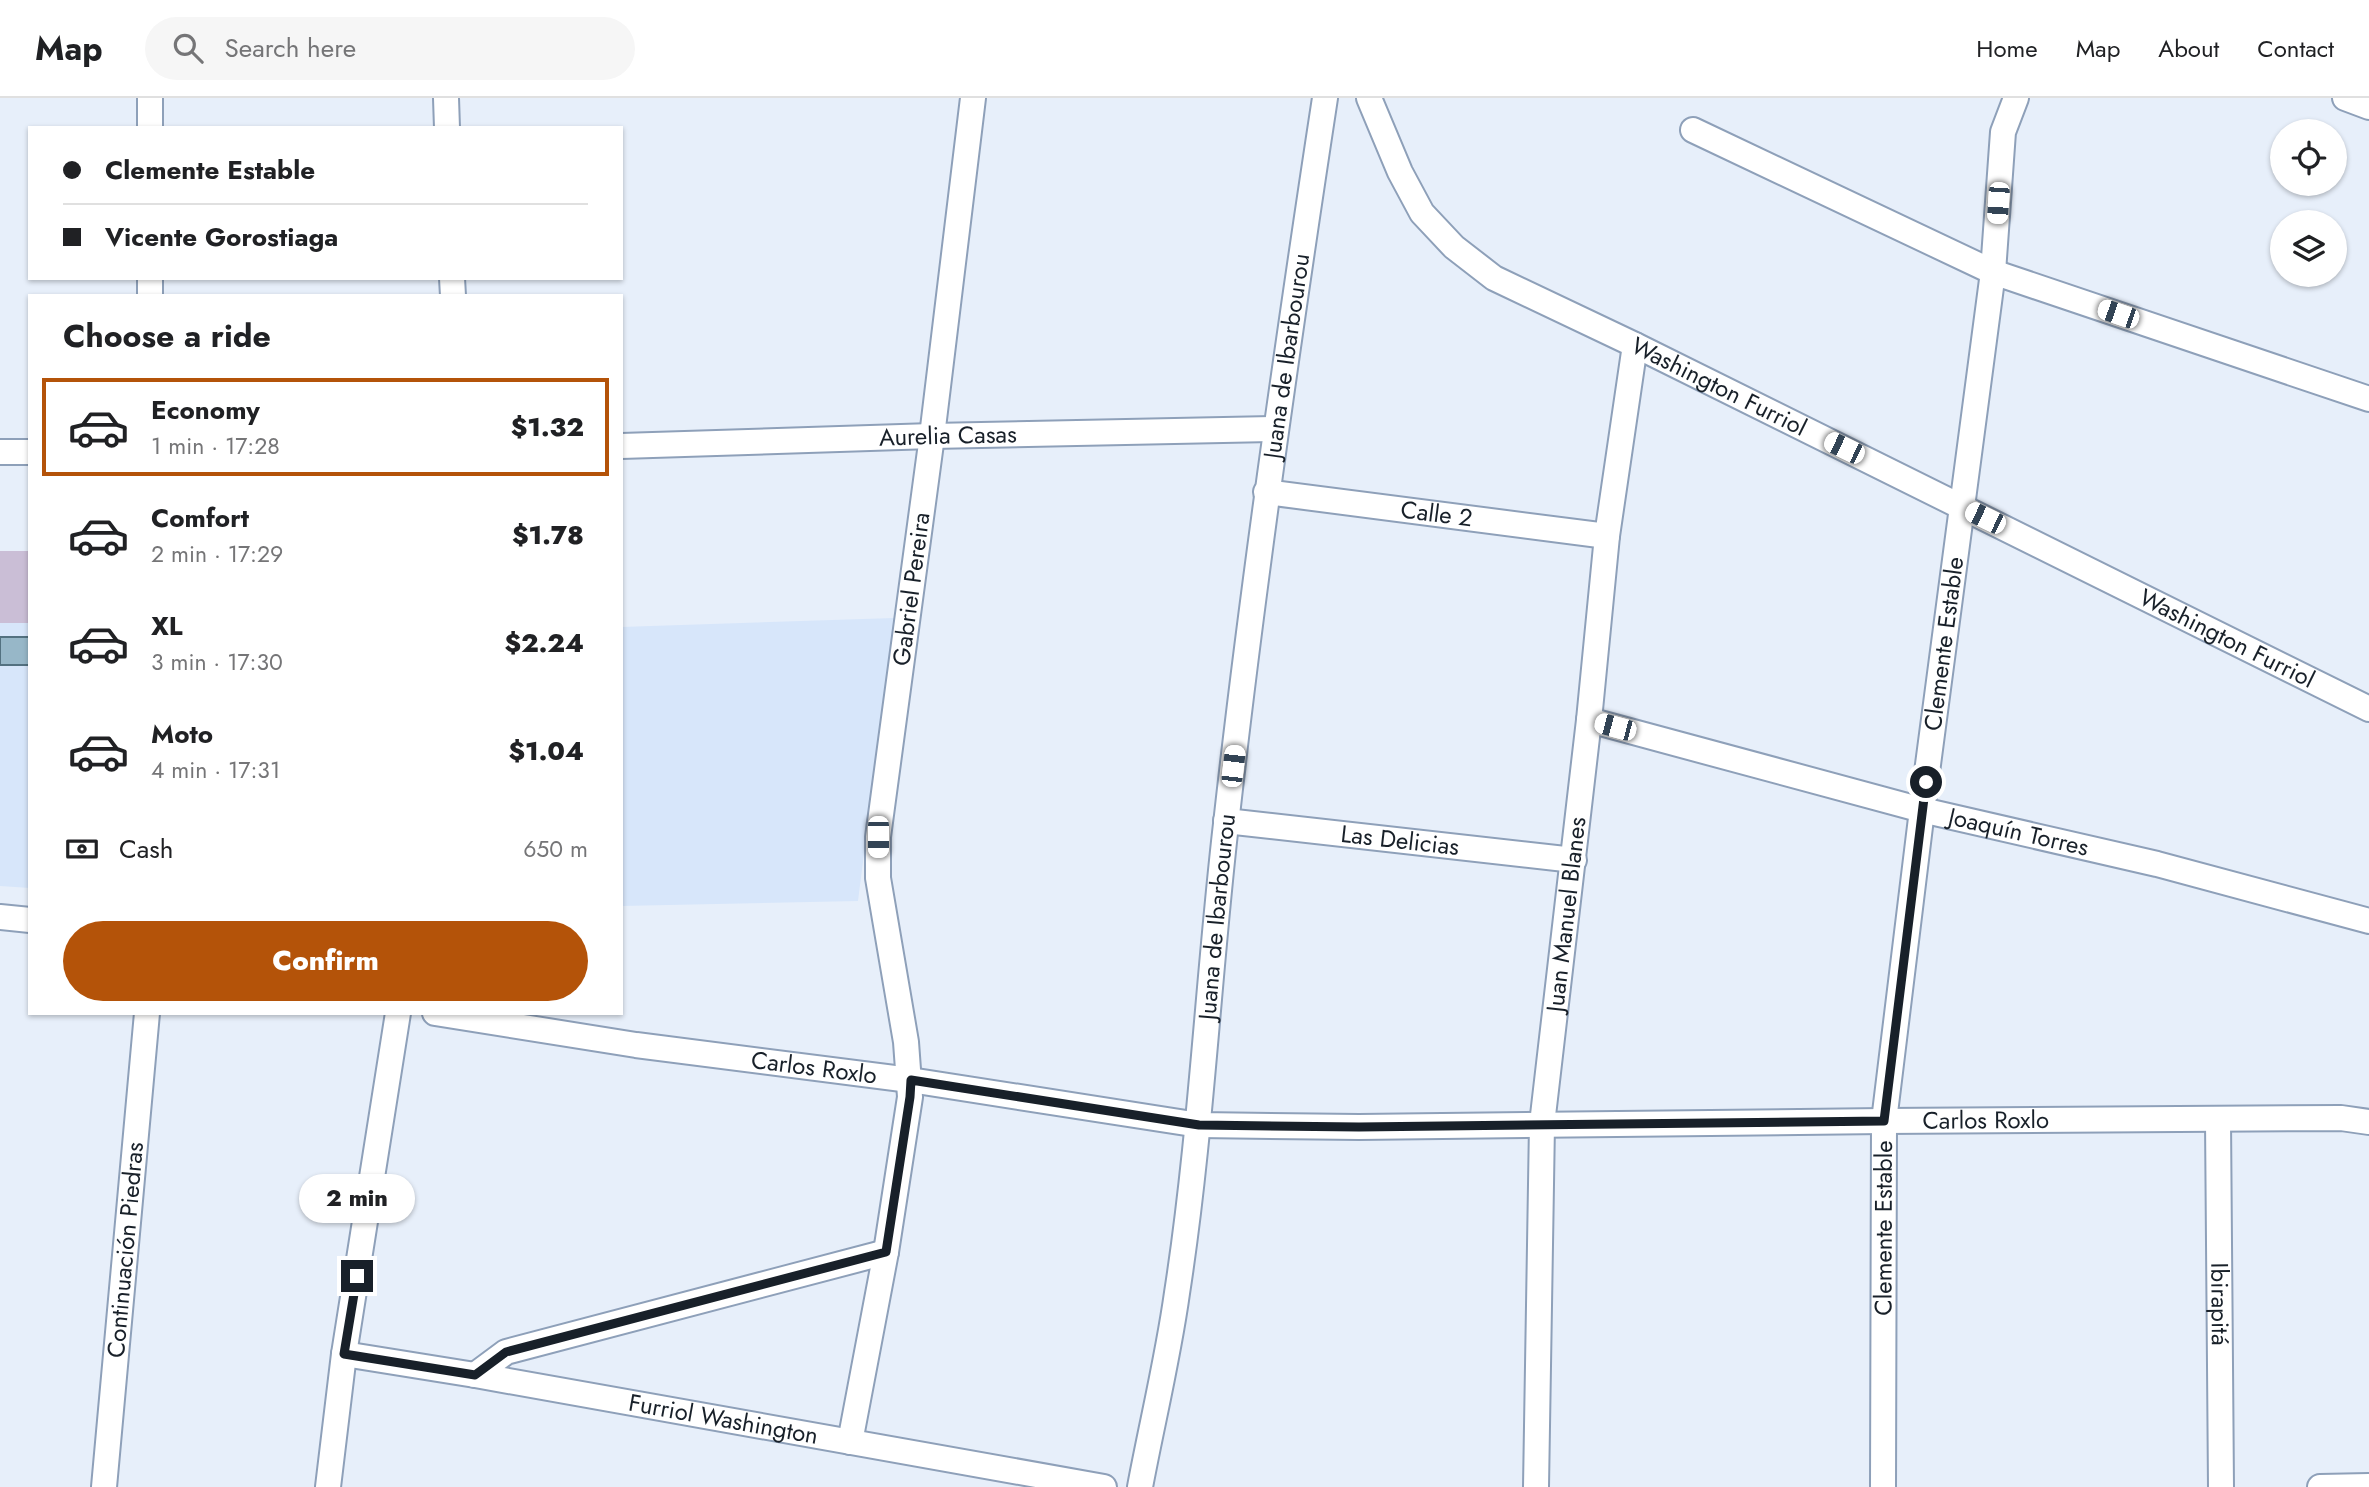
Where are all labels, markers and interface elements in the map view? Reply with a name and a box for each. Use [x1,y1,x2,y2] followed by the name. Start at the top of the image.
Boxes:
[145,17,635,80] search box
[35,25,103,72] text: Map
[169,29,207,67] icon: search
[225,29,356,67] text: Search here
[1976,31,2038,66] text: Home
[2076,31,2120,66] text: Map
[2158,31,2219,66] text: About
[2257,31,2334,66] text: Contact
[2270,119,2347,287] map controls
[2270,119,2347,196] button: locate
[105,151,315,189] text: Clemente Estable
[1987,181,2010,225] car
[2270,210,2347,287] button: layers
[105,218,338,256] text: Vicente Gorostiaga
[1254,251,1318,464] street label: Juana de Ibarbourou
[2095,297,2142,331] car
[63,313,271,359] text: Choose a ride
[1626,328,1813,445] street label: Washington Furriol
[151,391,260,429] text: Economy
[67,396,130,459] icon: car
[511,408,584,446] text: $1.32
[878,416,1017,455] street label: Aurelia Casas
[151,429,280,463] text: 1 min · 17:28
[1821,429,1868,467] car
[1399,492,1475,535] street label: Calle 2
[151,499,249,537] text: Comfort
[1962,499,2009,537] car
[67,504,130,567] icon: car
[883,510,939,668] street label: Gabriel Pereira
[512,516,584,554] text: $1.78
[151,537,283,571] text: 2 min · 17:29
[1915,555,1972,733] street label: Clemente Estable
[2133,580,2321,696] street label: Washington Furriol
[151,607,183,645] text: XL
[67,612,130,675] icon: car
[504,624,584,662] text: $2.24
[151,645,283,679] text: 3 min · 17:30
[1592,711,1639,743] car
[151,715,213,753] text: Moto
[67,720,130,783] icon: car
[509,732,584,770] text: $1.04
[1221,744,1246,788] car
[151,753,280,787] text: 4 min · 17:31
[1910,766,1942,798] route start
[1942,798,2092,865] street label: Joaquín Torres
[1189,812,1244,1024] street label: Juana de Ibarbourou
[1537,815,1595,1017] street label: Juan Manuel Blanes
[868,816,889,858] car
[1339,816,1461,864] street label: Las Delicias
[63,830,101,868] icon: cash
[119,830,173,868] text: Cash
[523,832,588,866] text: 650 m
[63,921,588,1001] button: Confirm
[749,1042,879,1093] street label: Carlos Roxlo
[1922,1102,2049,1138] street label: Carlos Roxlo
[1865,1140,1901,1316] street label: Clemente Estable
[98,1141,152,1359] street label: Continuación Piedras
[299,1174,415,1224] callout: 2 min
[326,1181,388,1215] text: 2 min
[341,1260,373,1292] route end
[2202,1262,2238,1346] street label: Ibirapitá
[626,1385,821,1453] street label: Furriol Washington

